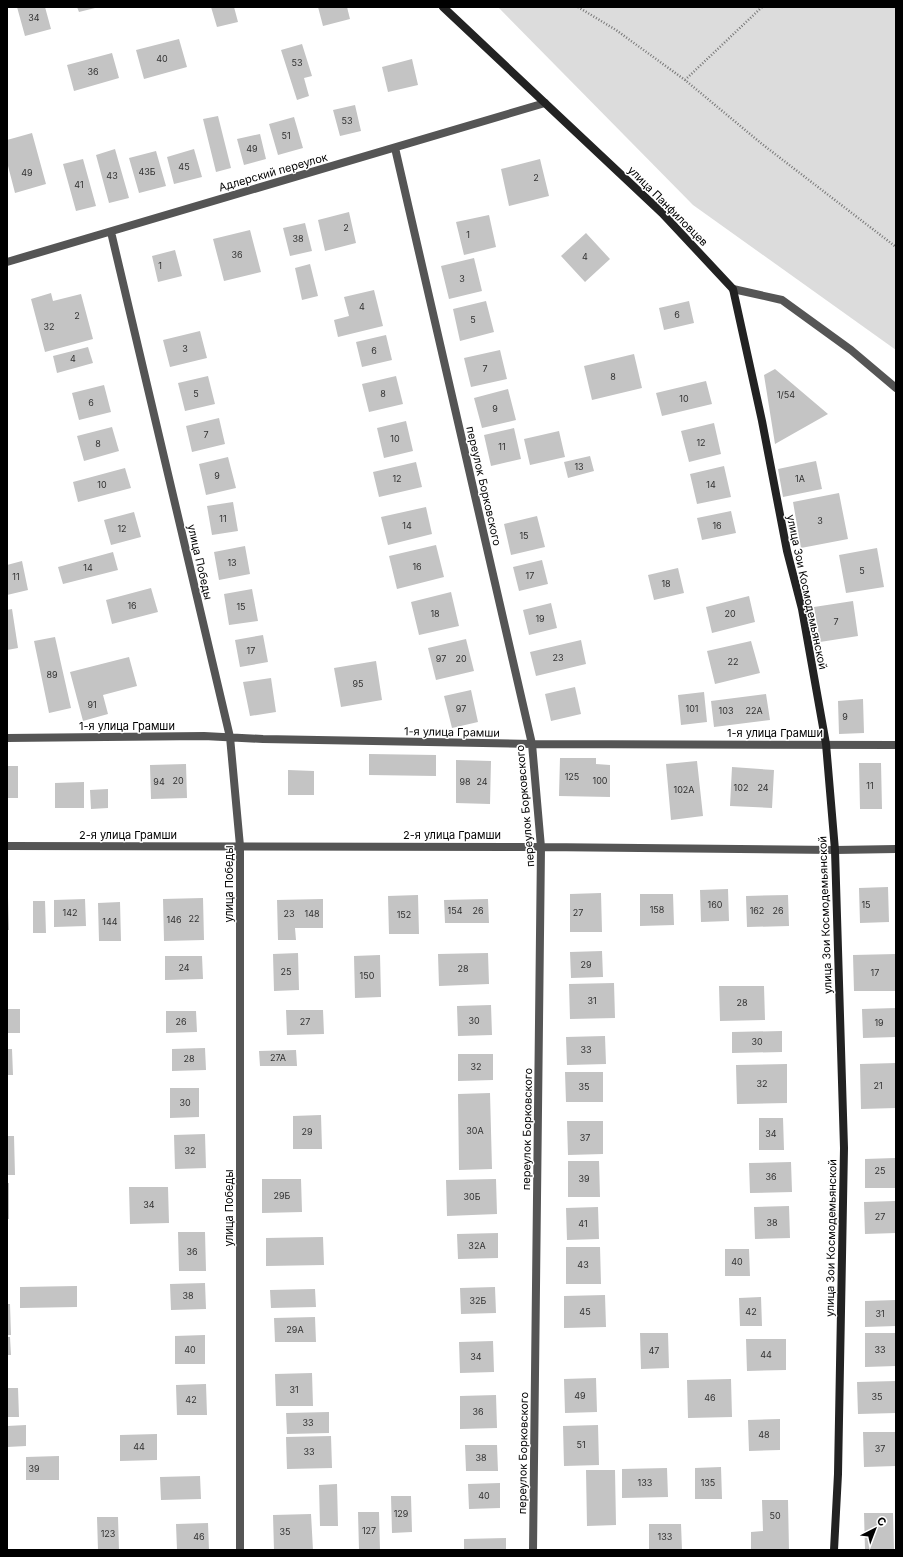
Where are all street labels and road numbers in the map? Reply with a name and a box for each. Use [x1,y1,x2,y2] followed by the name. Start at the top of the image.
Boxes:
[217,150,329,194] street label: Адлерский переулок
[625,163,711,249] street label: улица Панфиловцев
[463,425,505,548] street label: переулок Борковского
[784,513,830,671] street label: улица Зои Космодемьянской
[185,523,215,601] street label: улица Победы
[79,719,175,733] street label: 1-я улица Грамши
[404,724,500,740] street label: 1-я улица Грамши
[727,726,823,740] street label: 1-я улица Грамши
[513,744,537,868] street label: переулок Борковского
[79,828,177,842] street label: 2-я улица Грамши
[403,828,501,842] street label: 2-я улица Грамши
[815,836,835,994] street label: улица Зои Космодемьянской
[222,845,236,923] street label: улица Победы
[519,1067,535,1190] street label: переулок Борковского
[823,1159,839,1317] street label: улица Зои Космодемьянской
[222,1169,236,1247] street label: улица Победы
[515,1391,531,1514] street label: переулок Борковского

